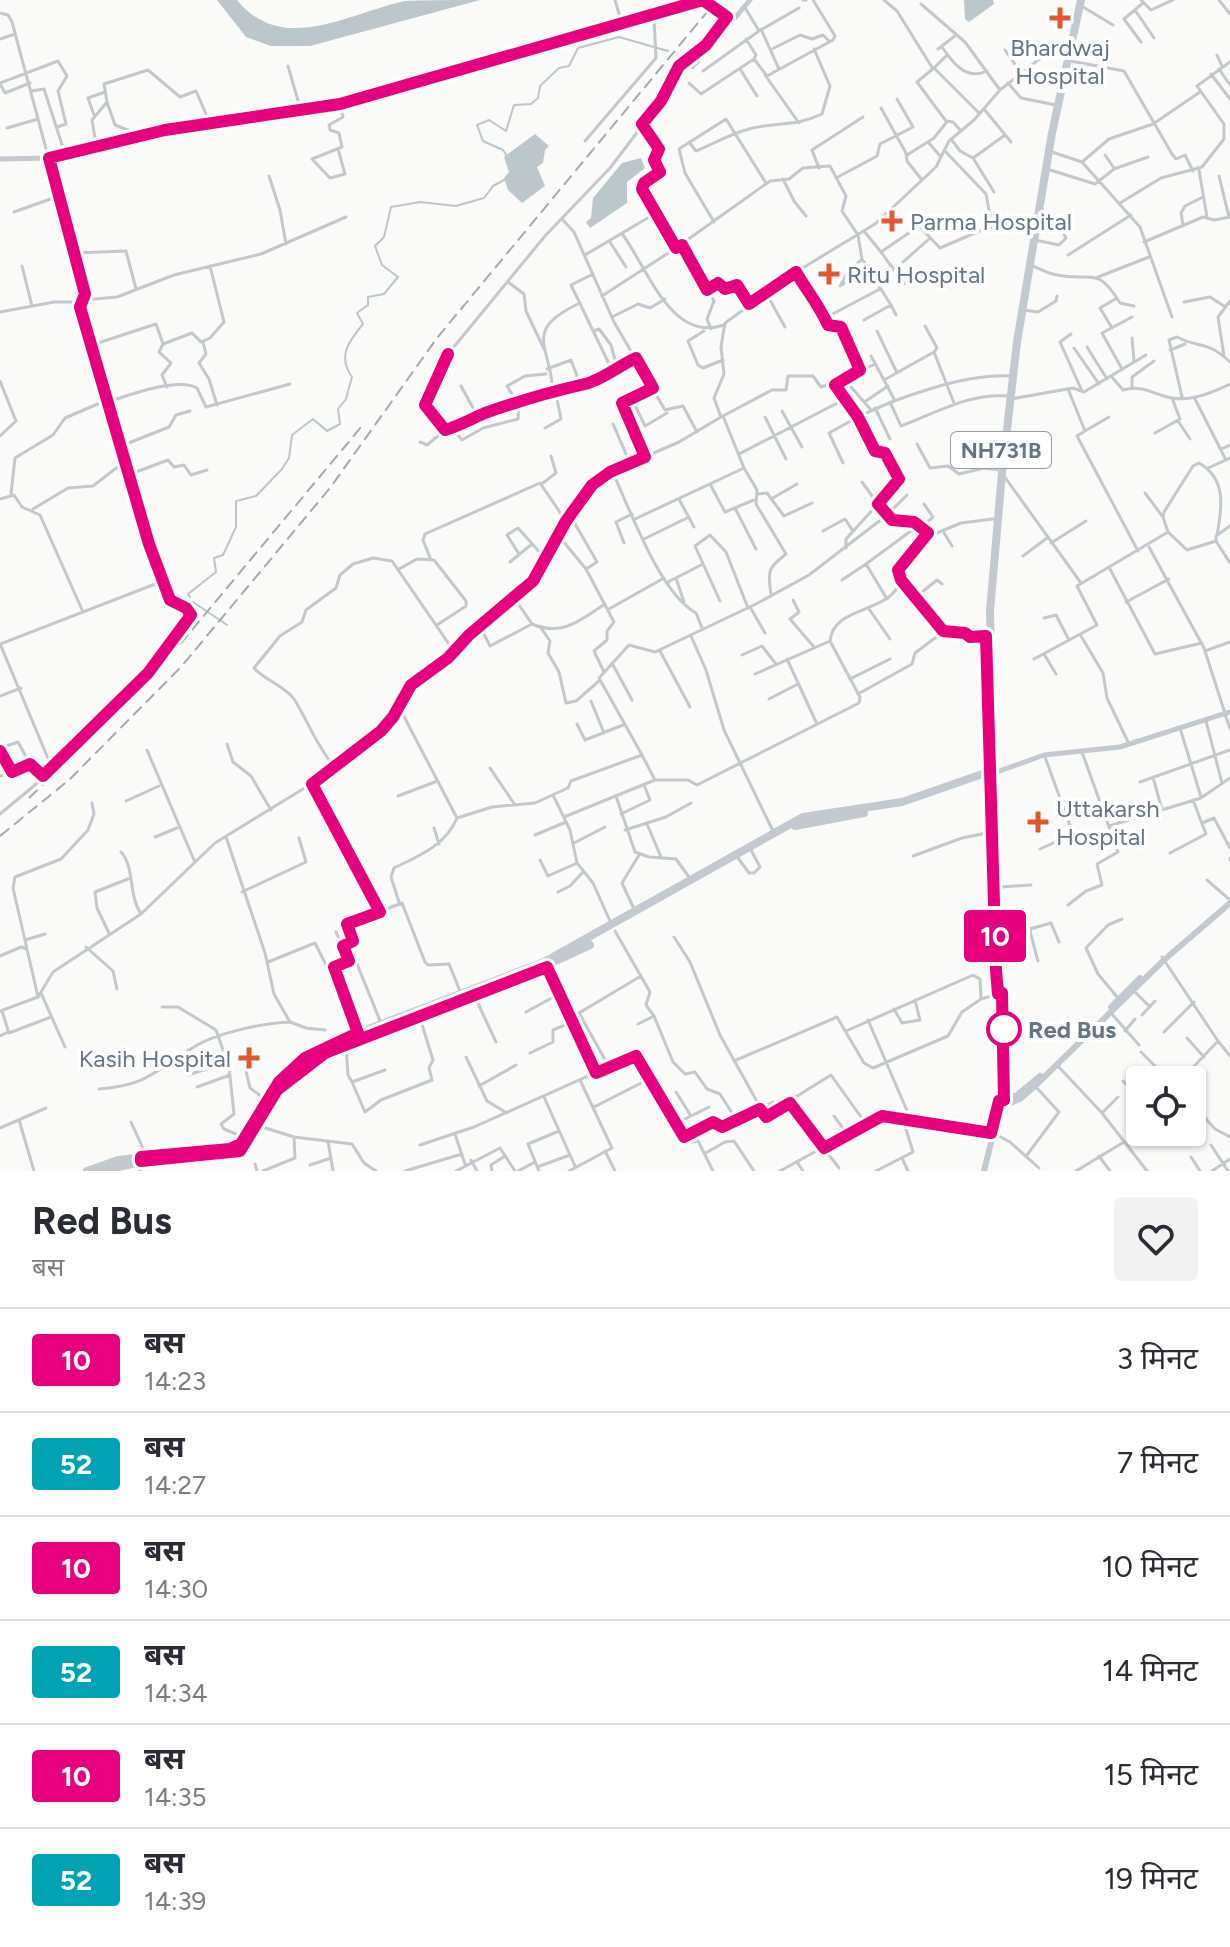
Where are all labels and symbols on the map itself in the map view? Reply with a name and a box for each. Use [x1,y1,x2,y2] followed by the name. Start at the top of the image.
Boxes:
[1049,7,1071,29] marker: Bhardwaj Hospital
[1010,33,1110,90] place label: Bhardwaj Hospital
[910,207,1072,236] place label: Parma Hospital
[881,210,903,232] marker: Parma Hospital
[847,260,985,289] place label: Ritu Hospital
[818,263,840,285] marker: Ritu Hospital
[951,432,1051,468] road number: NH731B
[1056,794,1160,851] place label: Uttakarsh Hospital
[1027,811,1049,833] marker: Uttakarsh Hospital
[959,910,1031,962] line badge: 10
[987,1012,1021,1046] marker: Red Bus
[1028,1015,1116,1044] place label: Red Bus
[79,1044,231,1073] place label: Kasih Hospital
[238,1047,260,1069] marker: Kasih Hospital

